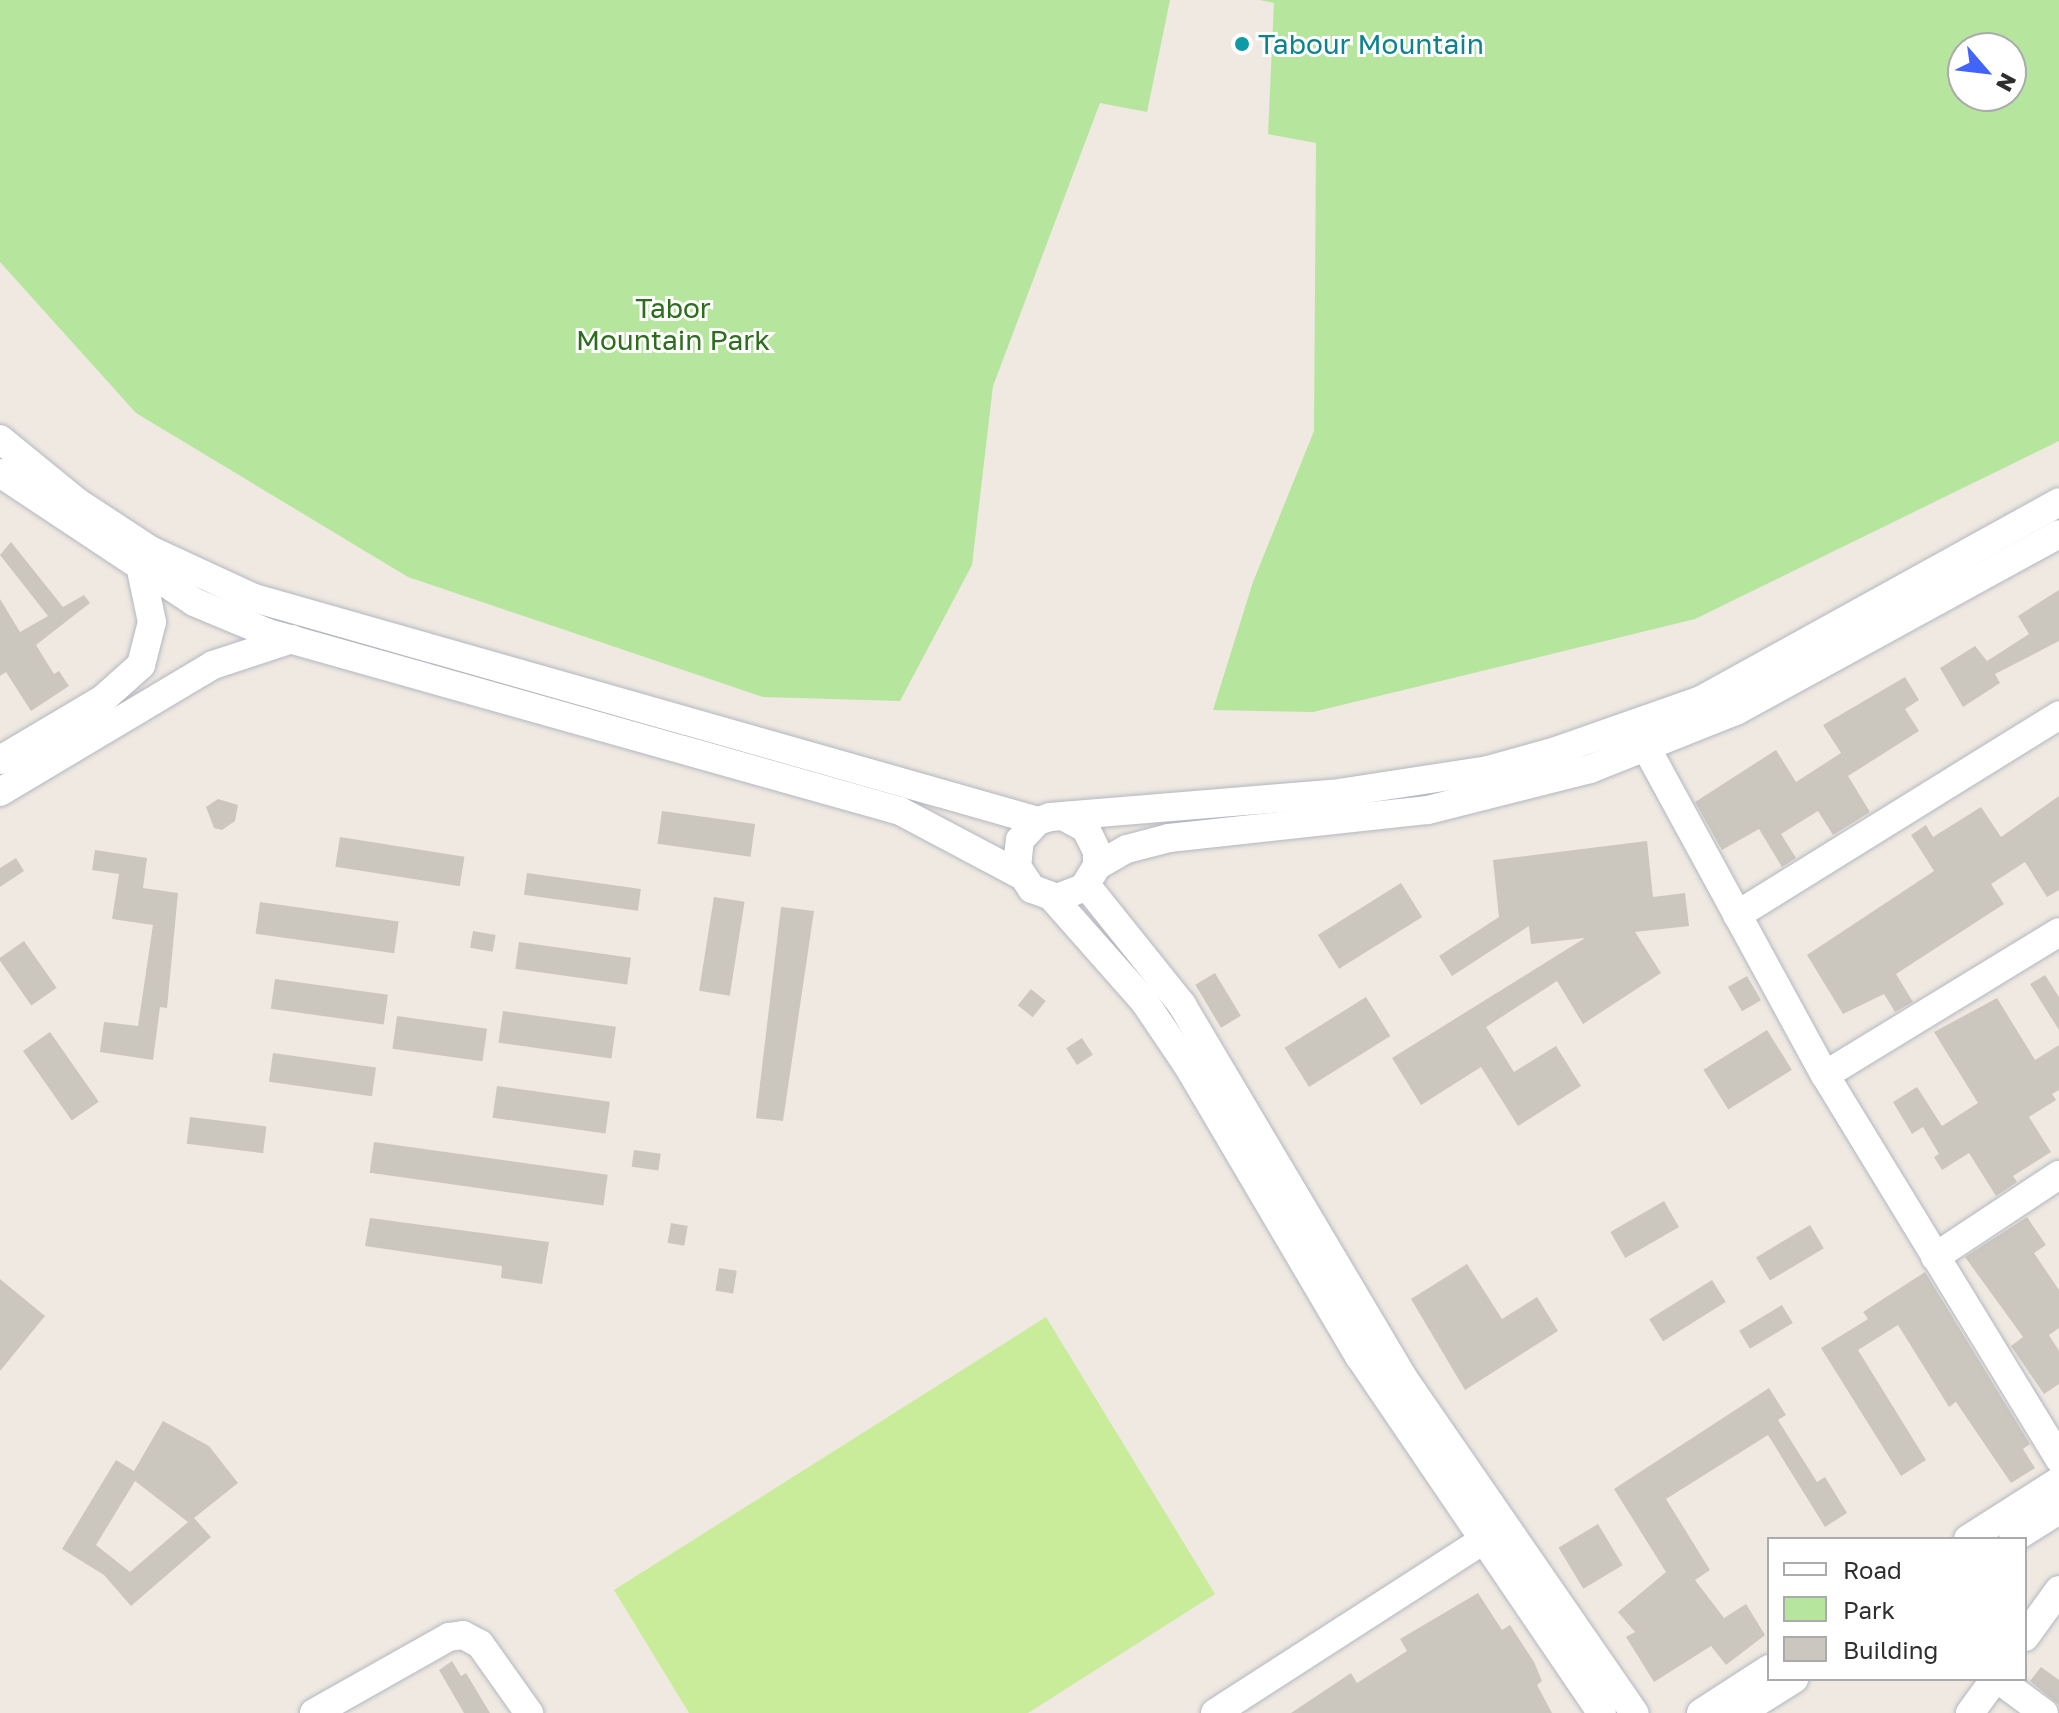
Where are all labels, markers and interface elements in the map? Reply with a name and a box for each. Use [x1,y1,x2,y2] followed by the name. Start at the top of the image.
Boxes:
[1258,27,1484,61] place label: Tabour Mountain
[1947,32,2027,112] north arrow
[1233,35,1251,53] marker: Tabour Mountain
[1991,69,2023,96] text: N
[576,291,770,357] park label: Tabor Mountain Park
[1767,1537,2027,1681] legend
[1843,1555,1902,1584] text: Road
[1843,1595,1895,1624] text: Park
[1843,1635,1938,1664] text: Building

